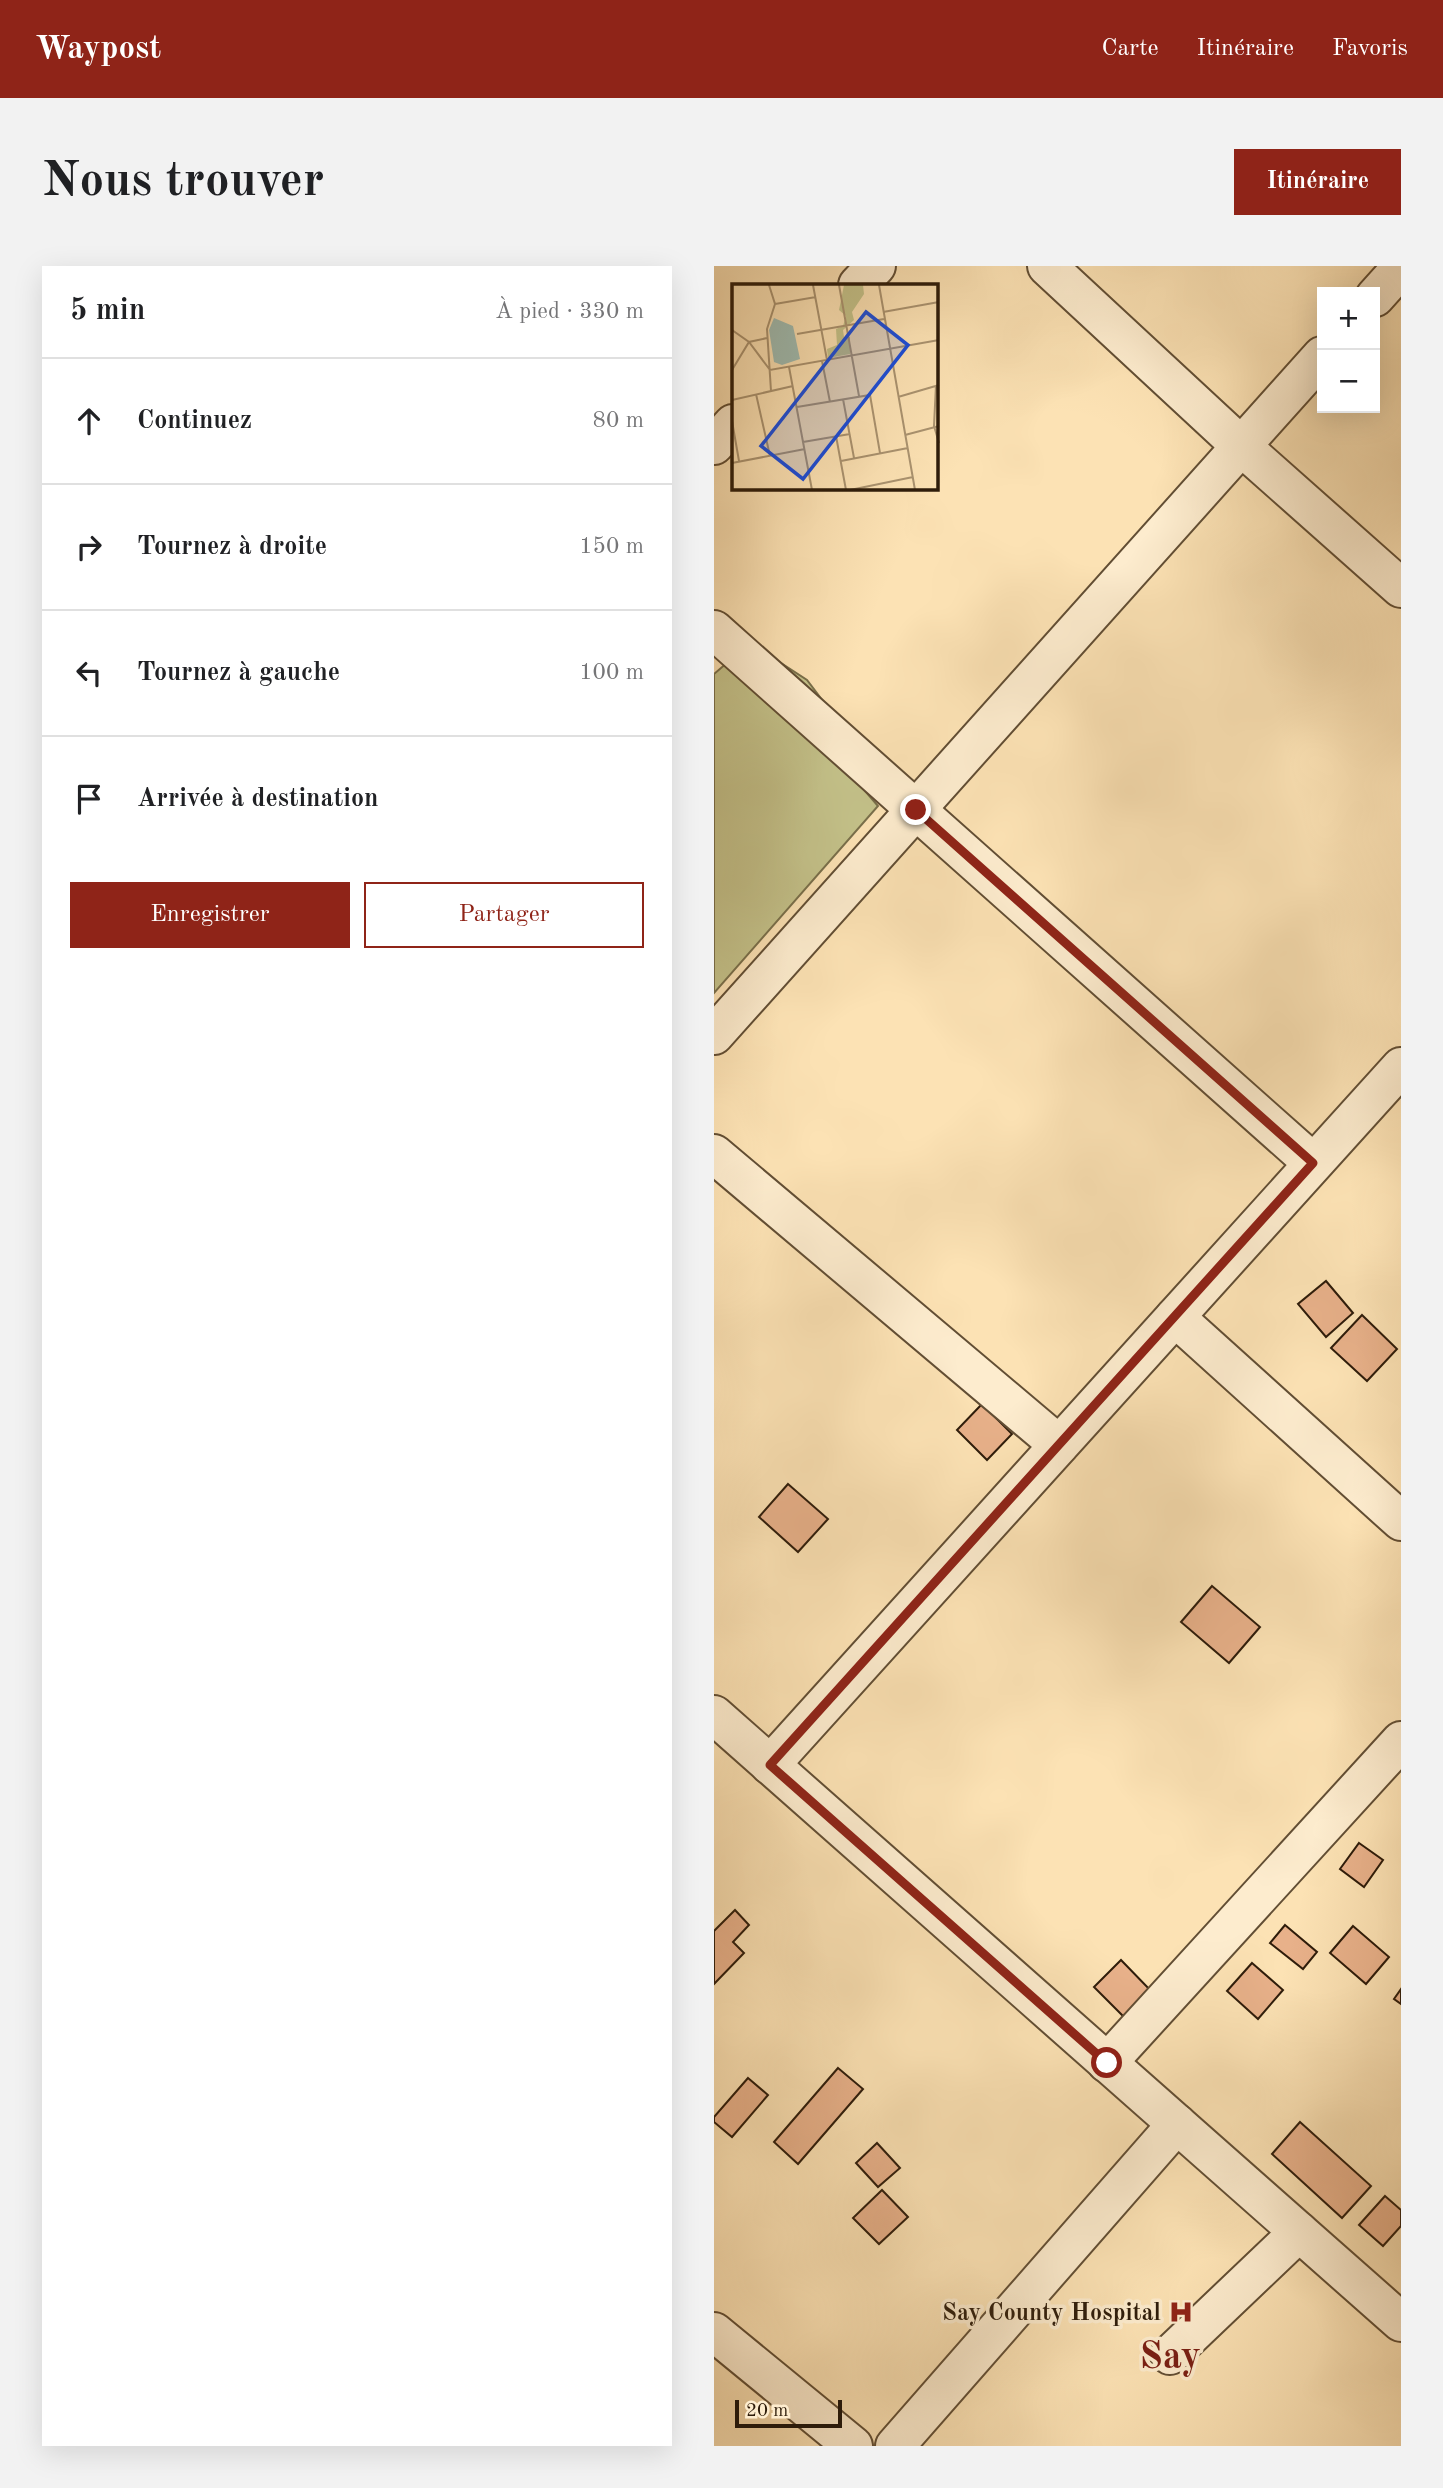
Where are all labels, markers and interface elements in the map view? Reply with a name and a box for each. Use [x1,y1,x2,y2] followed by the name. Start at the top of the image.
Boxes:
[35,33,161,66] text: Waypost
[1101,37,1159,61] text: Carte
[1197,37,1294,61] text: Itinéraire
[1332,37,1408,61] text: Favoris
[1234,149,1401,215] button: Itinéraire
[42,158,324,207] text: Nous trouver
[732,284,938,490] inset map
[1317,287,1380,413] map controls
[1317,287,1380,350] button: +
[70,296,145,326] text: 5 min
[495,300,644,323] text: À pied · 330 m
[1317,350,1380,413] button: −
[70,402,108,440] icon: ahead
[137,408,252,434] text: Continuez
[593,409,644,432] text: 80 m
[70,528,108,566] icon: right
[137,534,327,560] text: Tournez à droite
[579,535,644,558] text: 150 m
[70,654,108,692] icon: left
[137,660,340,686] text: Tournez à gauche
[579,661,644,684] text: 100 m
[70,780,108,818] icon: arrive
[137,786,379,812] text: Arrivée à destination
[900,794,931,825] route end
[70,882,350,948] button: Enregistrer
[364,882,644,948] button: Partager
[1091,2047,1122,2078] route start
[1167,2298,1195,2326] hospital icon: Say County Hospital
[942,2302,1161,2326] place label: Say County Hospital
[1139,2339,1201,2377] district label: Say
[735,2397,842,2429] scale bar
[746,2402,788,2421] text: 20 m

